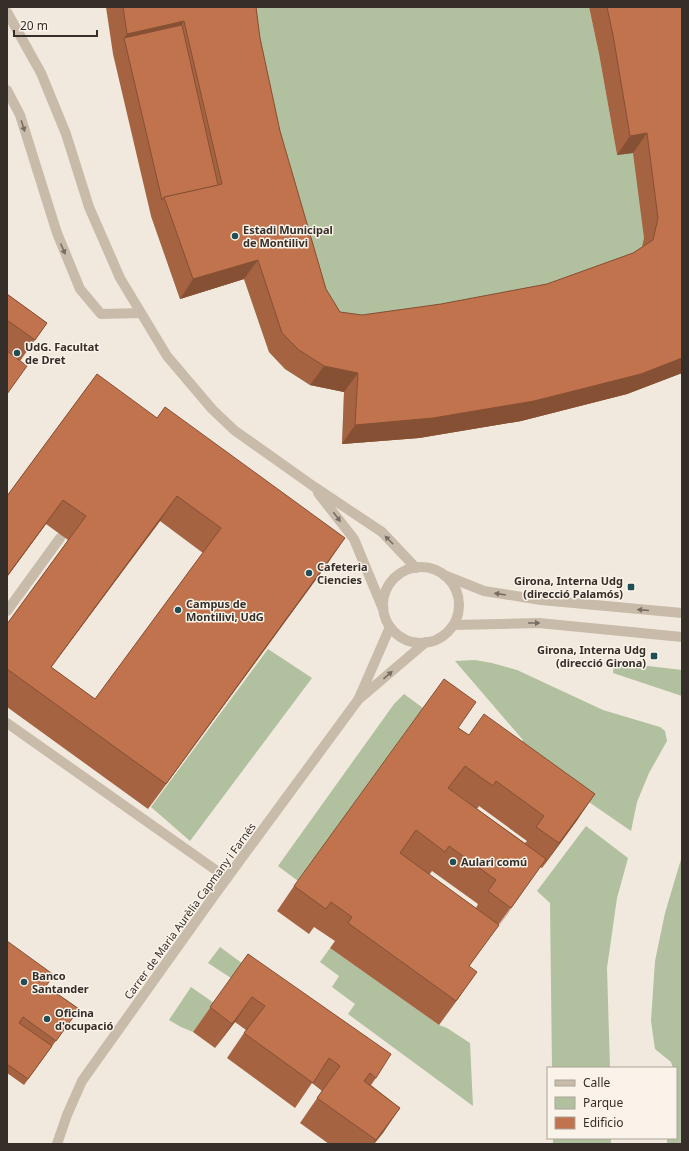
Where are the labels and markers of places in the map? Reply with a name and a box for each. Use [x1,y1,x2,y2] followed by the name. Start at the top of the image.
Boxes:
[243,222,333,250] place label: Estadi Municipal de Montilivi
[230,231,240,241] marker: Estadi Municipal de Montilivi
[25,339,99,367] place label: UdG. Facultat de Dret
[12,348,22,358] marker: UdG. Facultat de Dret
[317,559,368,587] place label: Cafeteria Ciencies
[304,568,314,578] marker: Cafeteria Ciencies
[514,573,623,601] place label: Girona, Interna Udg (direcció Palamós)
[626,582,636,592] marker: Girona, Interna Udg (direcció Palamós)
[186,596,264,624] place label: Campus de Montilivi, UdG
[173,605,183,615] marker: Campus de Montilivi, UdG
[537,642,646,670] place label: Girona, Interna Udg (direcció Girona)
[649,651,659,661] marker: Girona, Interna Udg (direcció Girona)
[461,854,527,869] place label: Aulari comú
[448,857,458,867] marker: Aulari comú
[32,968,89,996] place label: Banco Santander
[19,977,29,987] marker: Banco Santander
[55,1005,113,1033] place label: Oficina d'ocupació
[42,1014,52,1024] marker: Oficina d'ocupació

